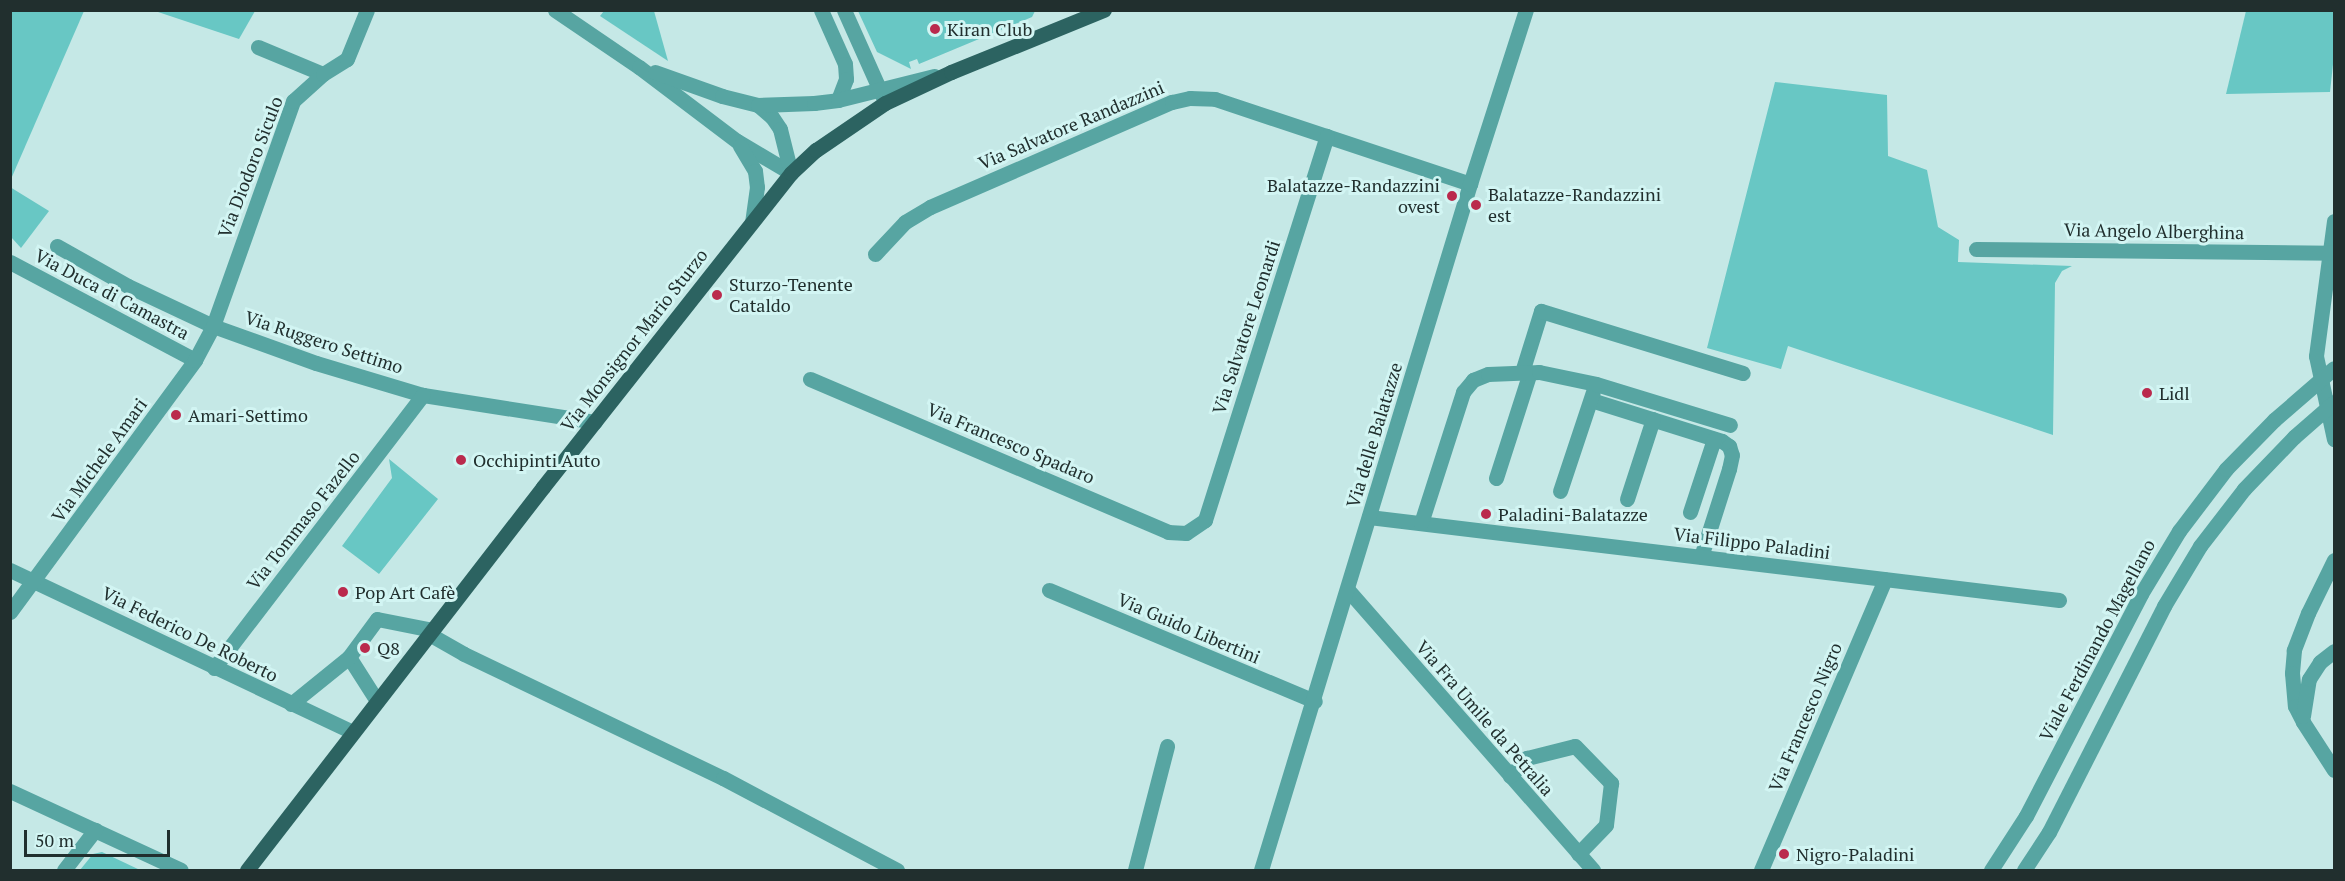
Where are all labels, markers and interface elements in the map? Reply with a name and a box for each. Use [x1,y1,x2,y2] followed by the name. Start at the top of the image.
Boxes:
[947,18,1032,40] place label: Kiran Club
[928,22,942,36] marker: Kiran Club
[975,76,1167,174] street label: Via Salvatore Randazzini
[213,93,287,241] street label: Via Diodoro Siculo
[1267,175,1440,218] place label: Balatazze-Randazzini ovest
[1488,184,1661,226] place label: Balatazze-Randazzini est
[1445,189,1459,203] marker: Balatazze-Randazzini ovest
[1469,198,1483,212] marker: Balatazze-Randazzini est
[2063,219,2245,243] street label: Via Angelo Alberghina
[1208,237,1284,417] street label: Via Salvatore Leonardi
[31,244,193,344] street label: Via Duca di Camastra
[556,245,712,435] street label: Via Monsignor Mario Sturzo
[729,274,853,316] place label: Sturzo-Tenente Cataldo
[710,288,724,302] marker: Sturzo-Tenente Cataldo
[242,306,406,378] street label: Via Ruggero Settimo
[1342,360,1406,510] street label: Via delle Balatazze
[2159,382,2190,404] place label: Lidl
[2140,386,2154,400] marker: Lidl
[47,394,151,526] street label: Via Michele Amari
[924,398,1098,488] street label: Via Francesco Spadaro
[188,404,308,426] place label: Amari-Settimo
[169,408,183,422] marker: Amari-Settimo
[242,446,364,594] street label: Via Tommaso Fazello
[473,449,601,471] place label: Occhipinti Auto
[454,453,468,467] marker: Occhipinti Auto
[1498,503,1648,525] place label: Paladini-Balatazze
[1479,507,1493,521] marker: Paladini-Balatazze
[1672,523,1832,563] street label: Via Filippo Paladini
[2035,535,2159,745] street label: Viale Ferdinando Magellano
[355,581,456,603] place label: Pop Art Cafè
[98,582,282,686] street label: Via Federico De Roberto
[336,585,350,599] marker: Pop Art Cafè
[1114,588,1264,668] street label: Via Guido Libertini
[1412,636,1558,800] street label: Via Fra Umile da Petralia
[377,637,400,659] place label: Q8
[1764,639,1846,795] street label: Via Francesco Nigro
[358,641,372,655] marker: Q8
[27,818,172,856] scale bar
[35,828,74,852] text: 50 m
[1796,843,1914,865] place label: Nigro-Paladini
[1777,847,1791,861] marker: Nigro-Paladini

